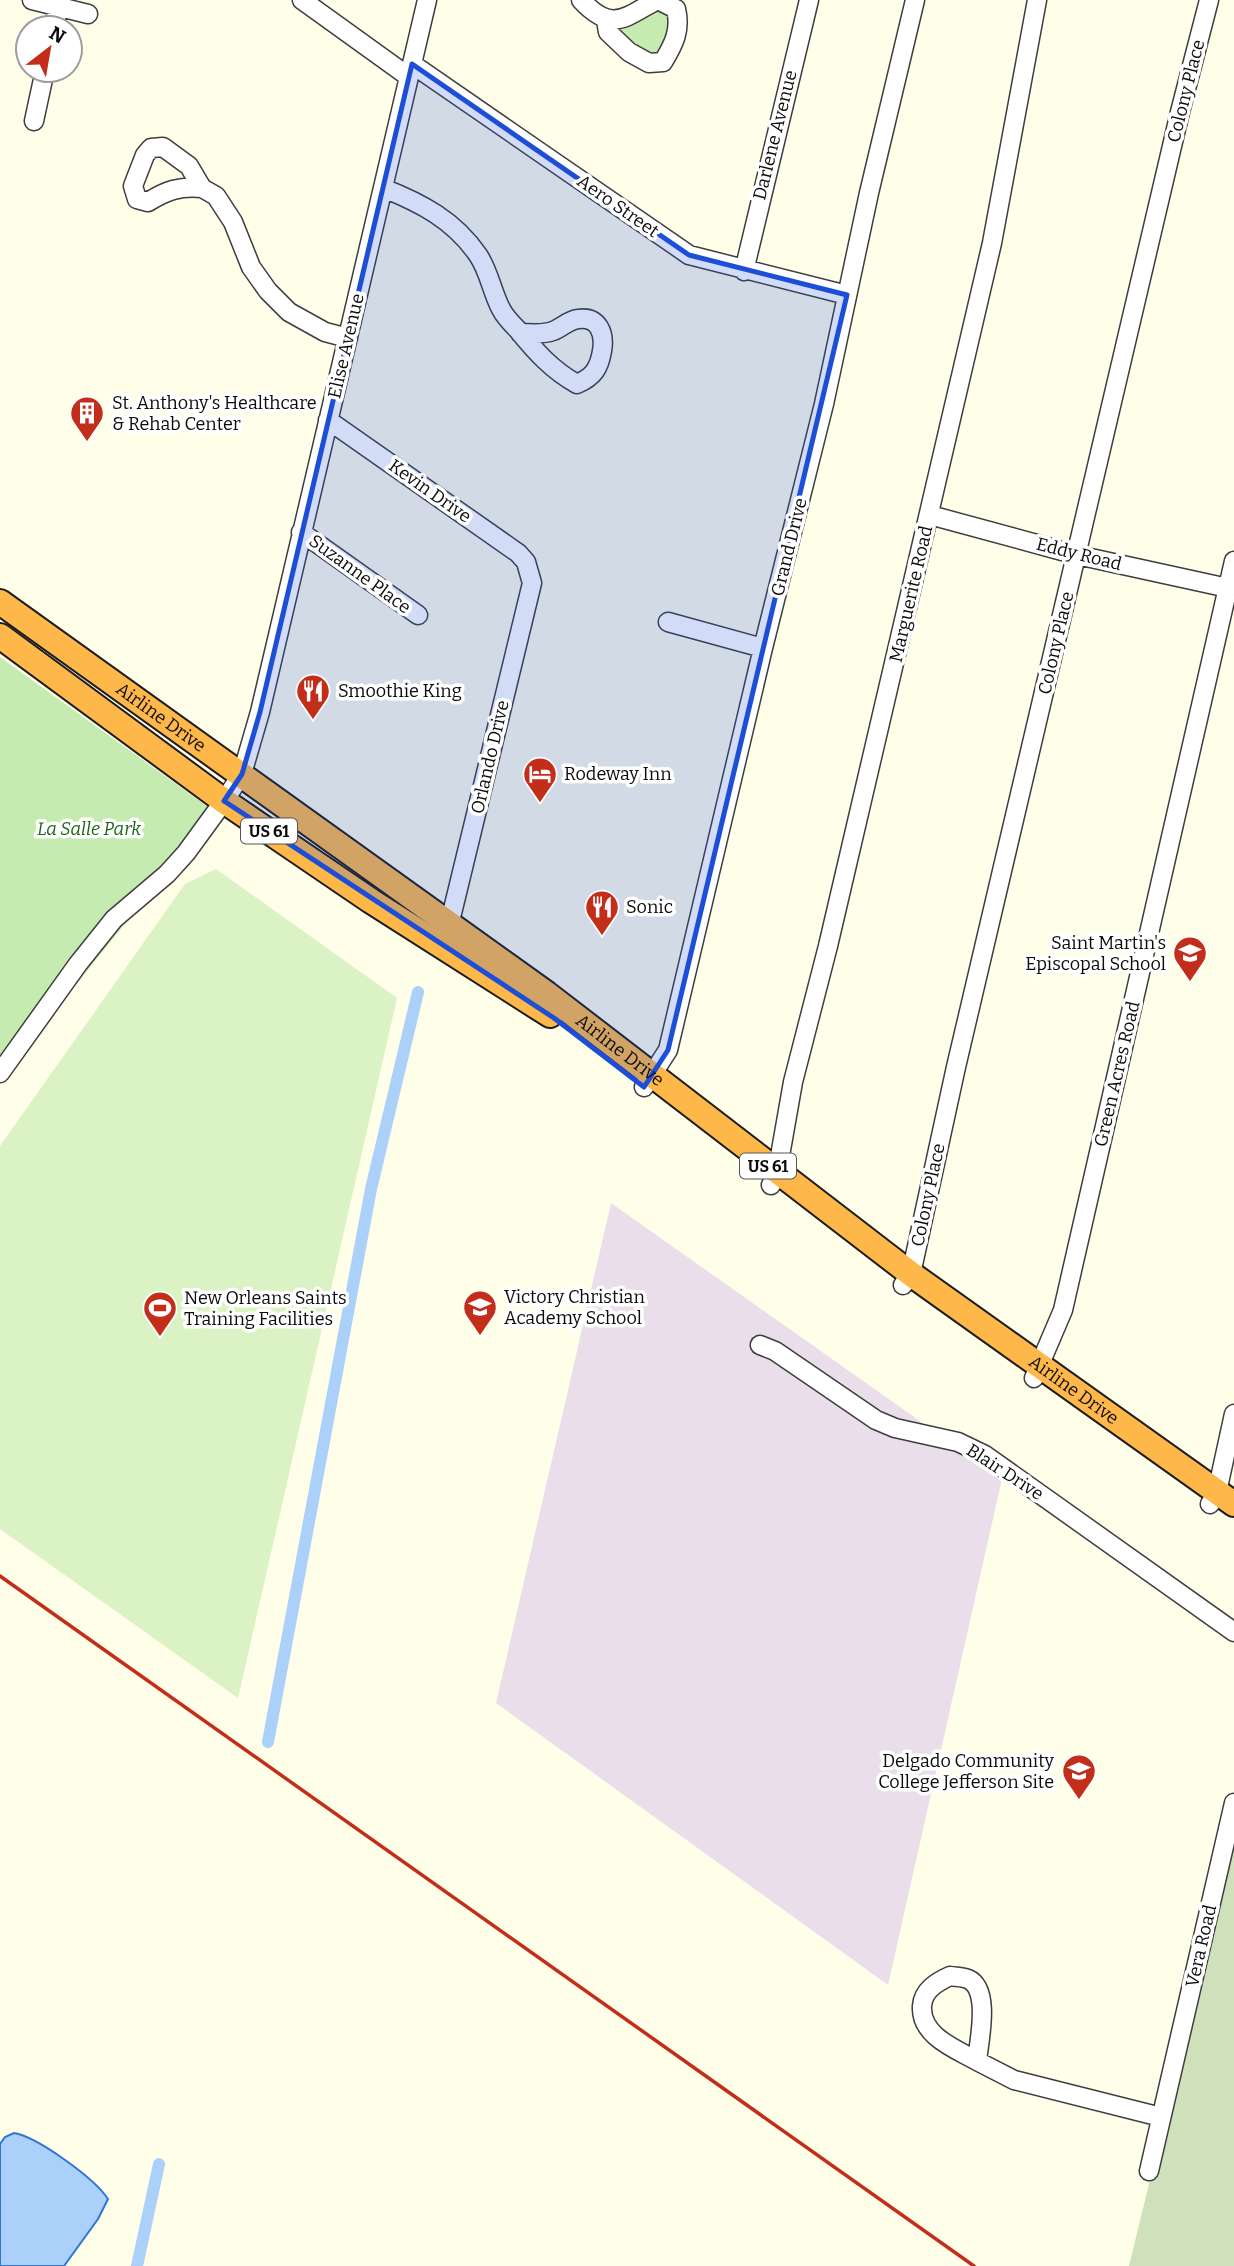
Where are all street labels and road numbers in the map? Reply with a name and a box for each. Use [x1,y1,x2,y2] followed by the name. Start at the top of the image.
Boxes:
[1163,37,1209,145] street label: Colony Place
[748,68,802,202] street label: Darlene Avenue
[573,170,663,242] street label: Aero Street
[323,291,369,401] street label: Elise Avenue
[385,455,475,527] street label: Kevin Drive
[766,496,812,598] street label: Grand Drive
[885,523,937,664] street label: Marguerite Road
[305,530,415,618] street label: Suzanne Place
[1034,533,1124,575] street label: Eddy Road
[1033,589,1079,697] street label: Colony Place
[112,678,210,757] street label: Airline Drive
[466,698,514,816] street label: Orlando Drive
[241,818,297,844] road number: US 61
[1090,999,1145,1149] street label: Green Acres Road
[572,1009,668,1091] street label: Airline Drive
[906,1141,950,1249] street label: Colony Place
[740,1154,796,1178] road number: US 61
[1025,1350,1123,1429] street label: Airline Drive
[962,1439,1048,1505] street label: Blair Drive
[1181,1902,1221,1989] street label: Vera Road

